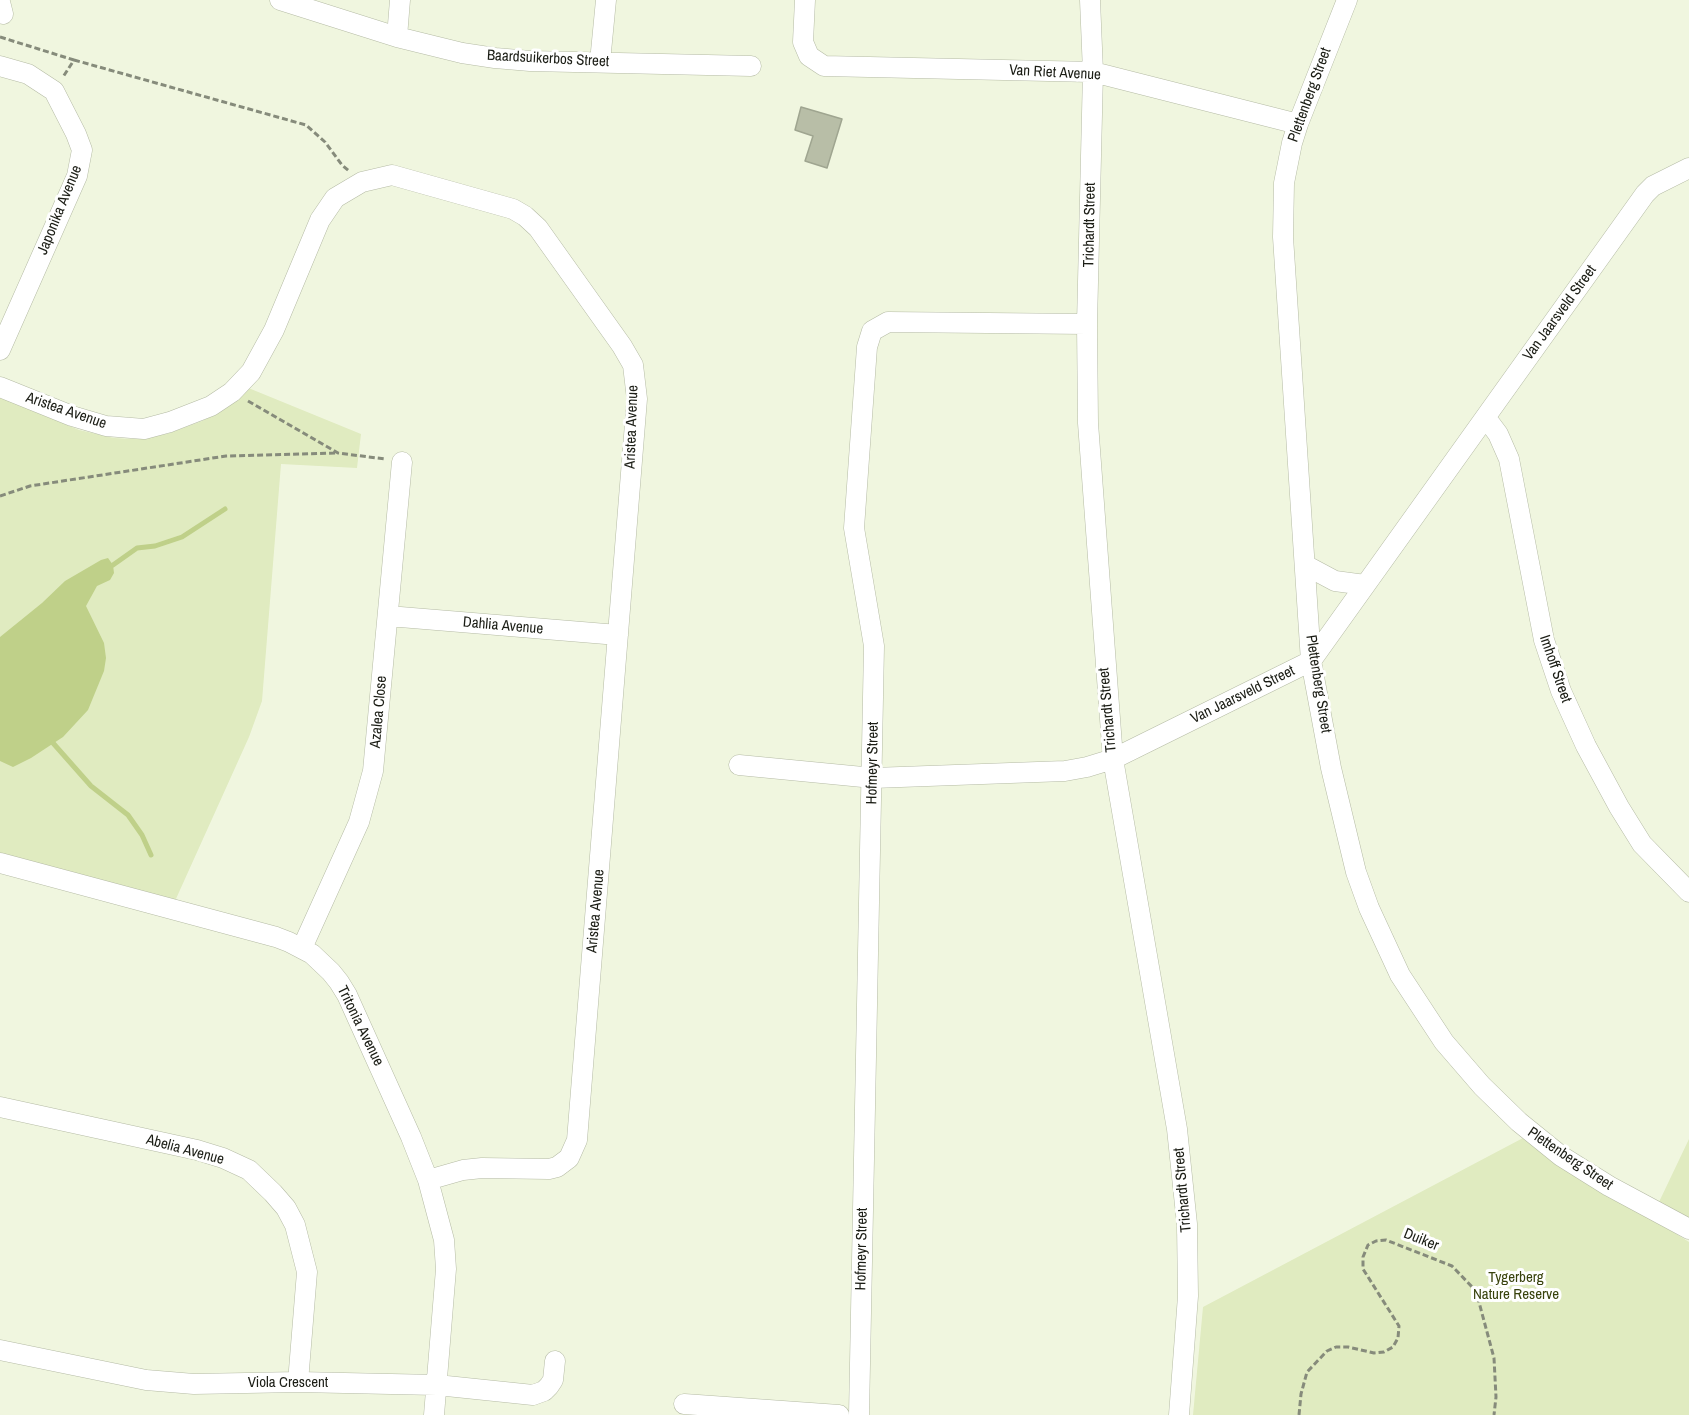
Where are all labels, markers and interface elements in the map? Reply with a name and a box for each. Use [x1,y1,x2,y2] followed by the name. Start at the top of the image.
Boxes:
[1285,45,1335,145] street label: Plettenberg Street
[486,47,610,71] street label: Baardsuikerbos Street
[1009,62,1101,84] street label: Van Riet Avenue
[34,163,86,257] street label: Japonika Avenue
[1080,182,1100,268] street label: Trichardt Street
[1519,262,1601,364] street label: Van Jaarsveld Street
[622,385,642,469] street label: Aristea Avenue
[23,389,109,433] street label: Aristea Avenue
[462,614,544,638] street label: Dahlia Avenue
[1535,633,1575,705] street label: Imhoff Street
[1301,634,1335,734] street label: Plettenberg Street
[1188,662,1298,728] street label: Van Jaarsveld Street
[1095,667,1121,753] street label: Trichardt Street
[367,675,391,749] street label: Azalea Close
[863,721,883,805] street label: Hofmeyr Street
[583,868,609,954] street label: Aristea Avenue
[333,983,387,1069] street label: Tritonia Avenue
[1524,1124,1616,1194] street label: Plettenberg Street
[144,1131,226,1169] street label: Abelia Avenue
[1170,1147,1196,1233] street label: Trichardt Street
[852,1207,872,1291] street label: Hofmeyr Street
[1401,1225,1441,1255] street label: Duiker
[1473,1269,1559,1304] park label: Tygerberg Nature Reserve
[248,1374,328,1392] street label: Viola Crescent

